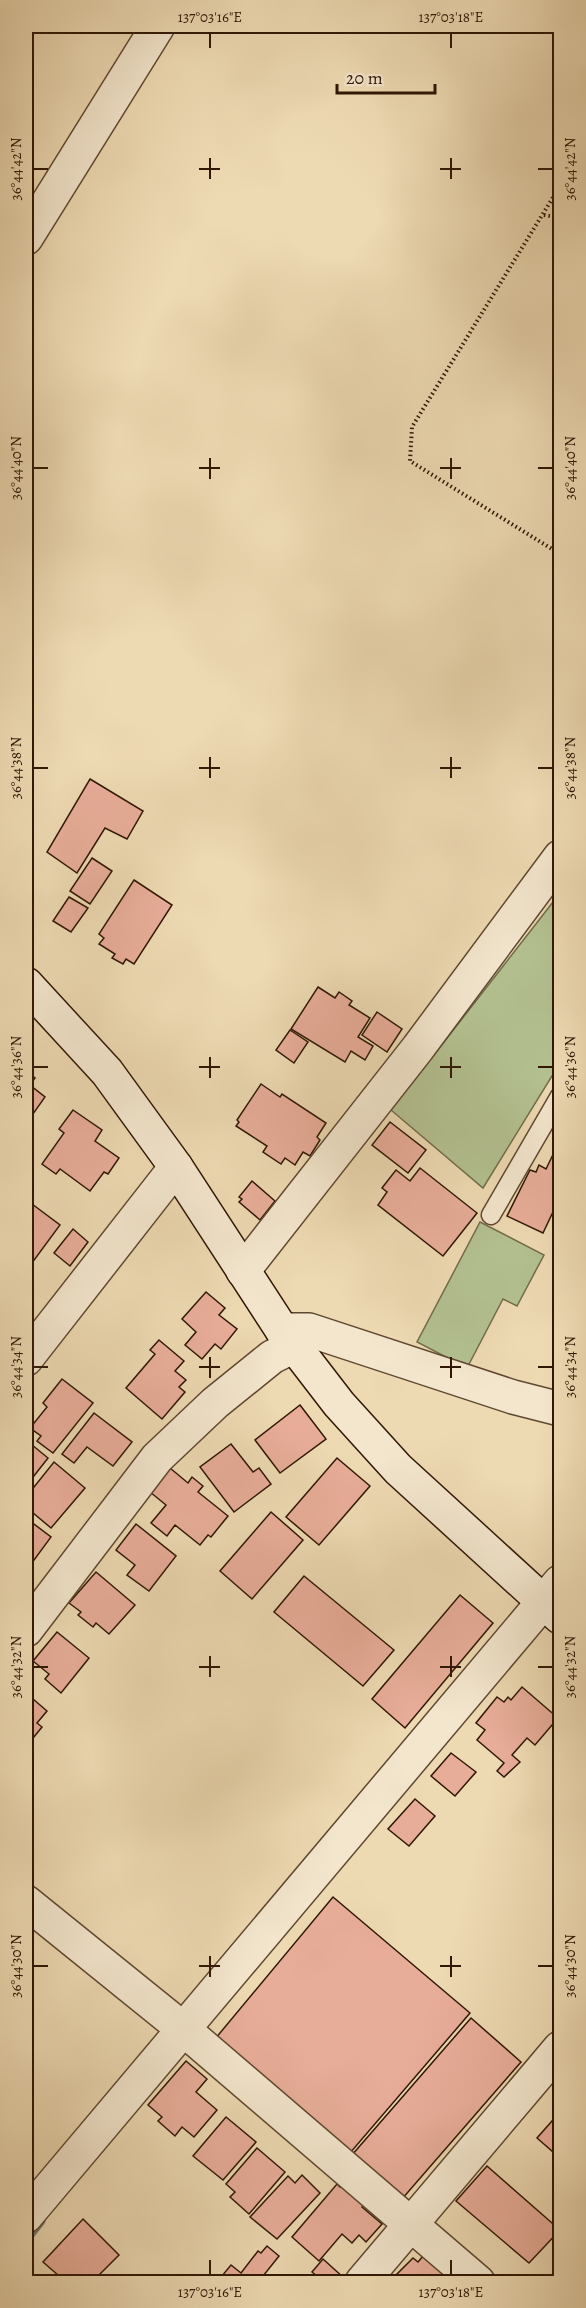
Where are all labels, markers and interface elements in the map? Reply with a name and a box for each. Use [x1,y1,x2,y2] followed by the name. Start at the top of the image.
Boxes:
[178,7,242,27] text: 137°03'16"E
[419,7,483,27] text: 137°03'18"E
[337,57,434,95] scale bar
[346,66,383,90] text: 20 m
[6,137,26,201] text: 36°44'42"N
[560,137,580,201] text: 36°44'42"N
[6,436,26,500] text: 36°44'40"N
[560,436,580,500] text: 36°44'40"N
[6,736,26,799] text: 36°44'38"N
[560,736,580,799] text: 36°44'38"N
[6,1036,26,1098] text: 36°44'36"N
[560,1036,580,1098] text: 36°44'36"N
[6,1336,26,1398] text: 36°44'34"N
[560,1336,580,1398] text: 36°44'34"N
[6,1636,26,1698] text: 36°44'32"N
[560,1636,580,1698] text: 36°44'32"N
[6,1934,26,1998] text: 36°44'30"N
[560,1934,580,1998] text: 36°44'30"N
[178,2282,242,2302] text: 137°03'16"E
[419,2282,483,2302] text: 137°03'18"E

